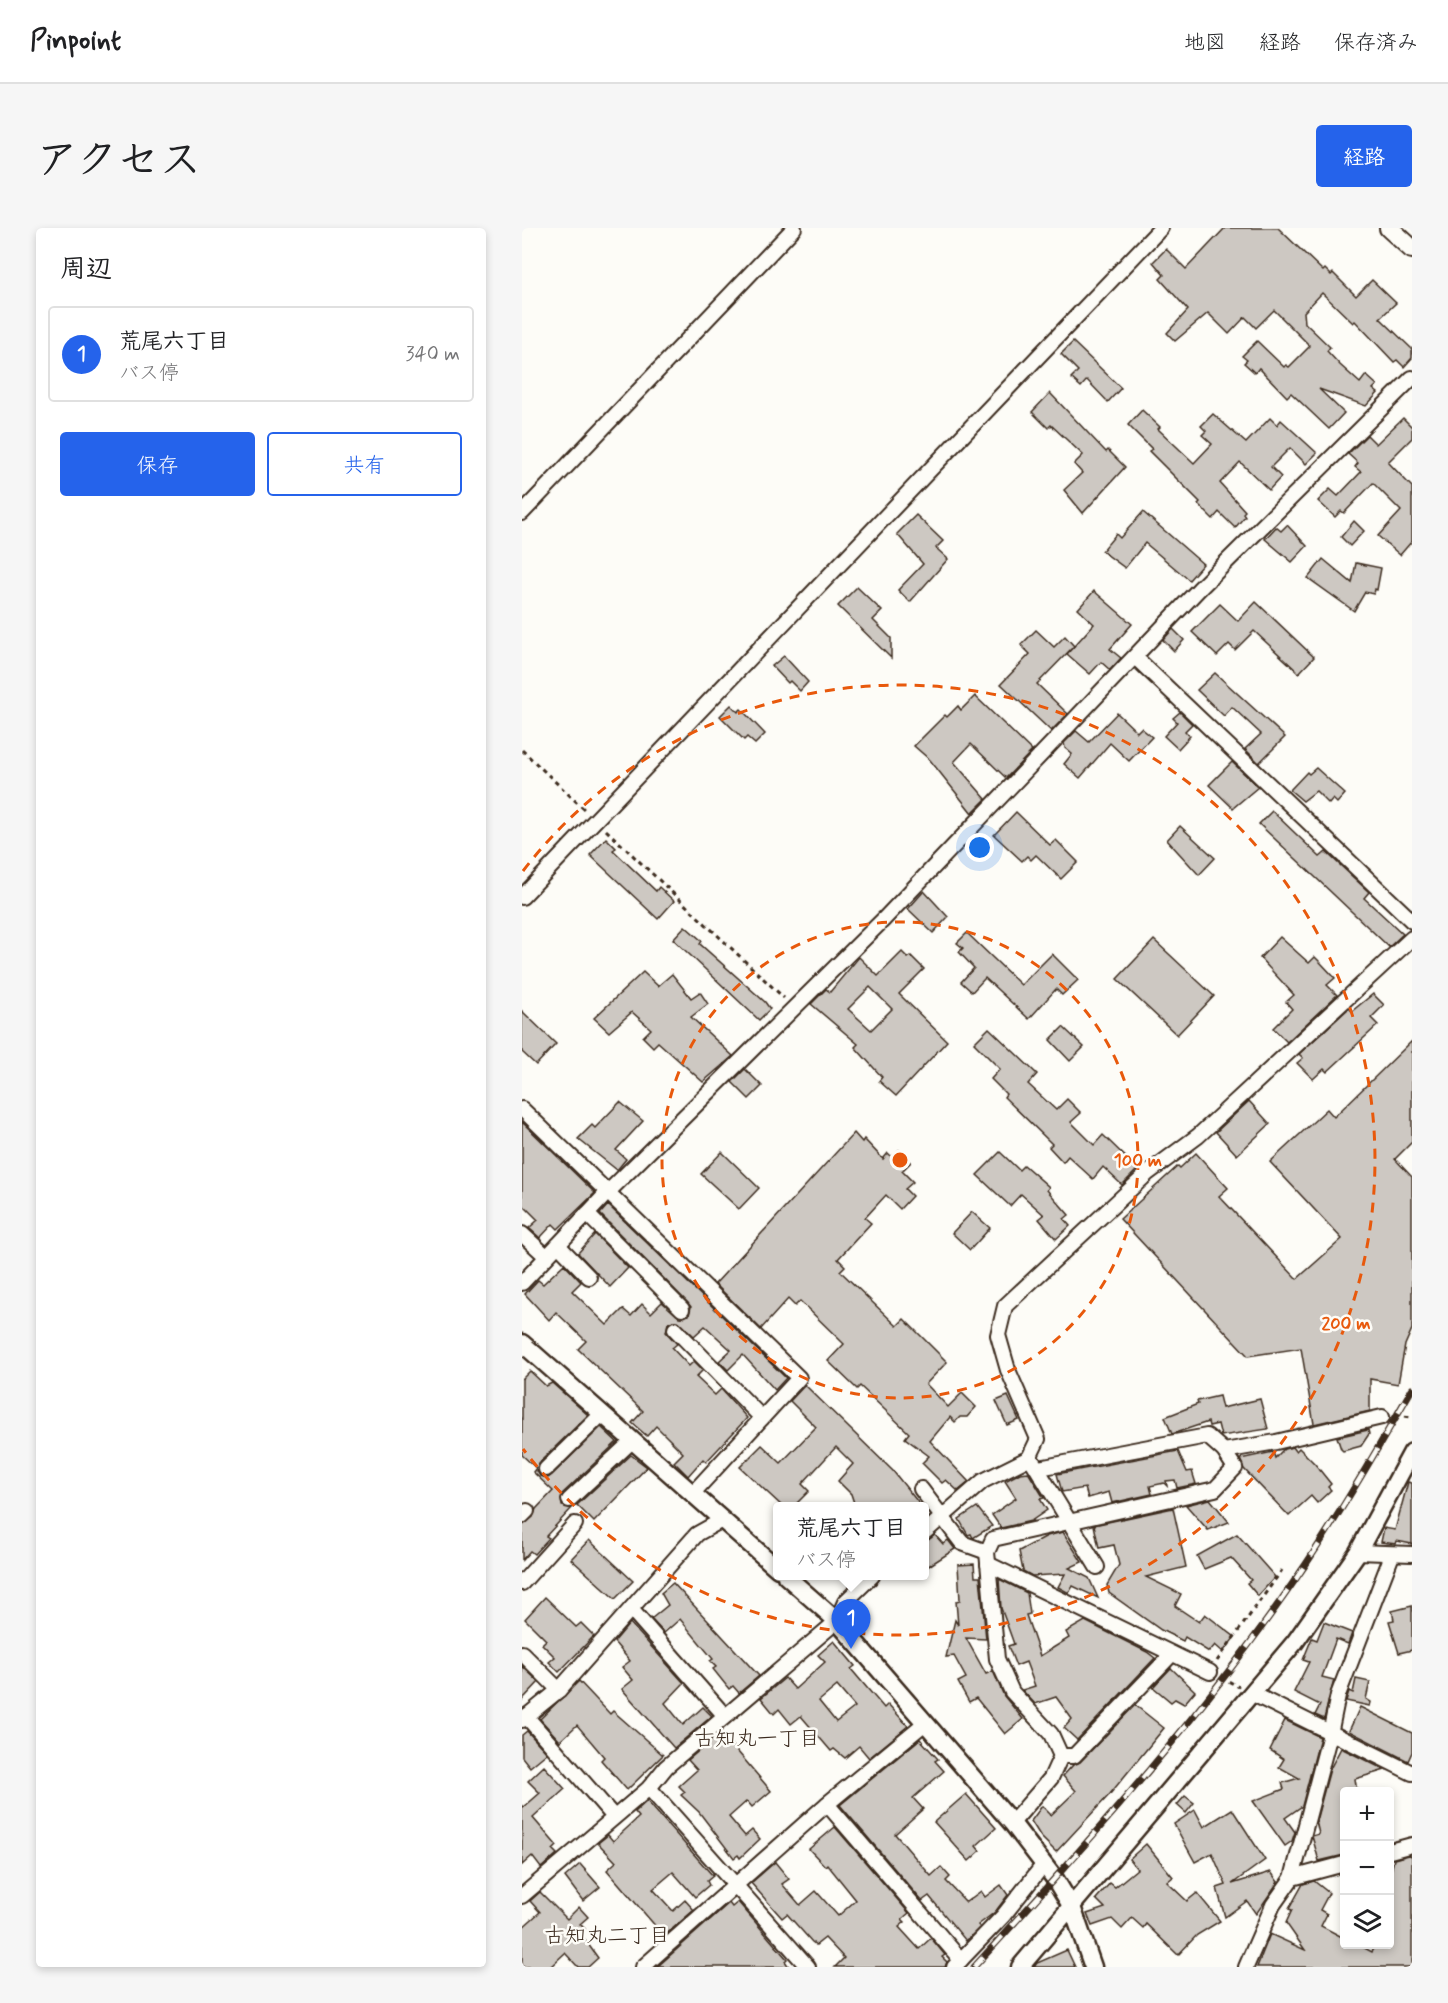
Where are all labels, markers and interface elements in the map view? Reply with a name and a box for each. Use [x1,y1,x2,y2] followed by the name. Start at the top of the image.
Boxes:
[30,23,121,60] text: Pinpoint
[1184,29,1226,57] text: 地図
[1259,29,1301,57] text: 経路
[1334,29,1418,57] text: 保存済み
[1316,125,1412,187] button: 経路
[36,134,201,189] text: アクセス
[60,253,112,287] text: 周辺
[119,328,229,356] text: 荒尾六丁目
[77,341,86,368] text: 1
[405,341,460,368] text: 340 m
[119,360,179,387] text: バス停
[60,432,255,496] button: 保存
[267,432,462,496] button: 共有
[965,833,994,862] your location
[1114,1149,1162,1173] text: 100 m
[890,1150,910,1170] centre of rings
[1321,1312,1371,1336] text: 200 m
[773,1502,929,1580] popup
[796,1515,906,1543] text: 荒尾六丁目
[796,1547,856,1574] text: バス停
[832,1600,870,1649] pin: 1
[694,1725,820,1753] district label: 古知丸一丁目
[1340,1787,1394,1949] map controls
[1340,1787,1394,1841] button: +
[1340,1841,1394,1895] button: −
[1340,1895,1394,1949] button: layers
[544,1922,670,1950] district label: 古知丸二丁目

